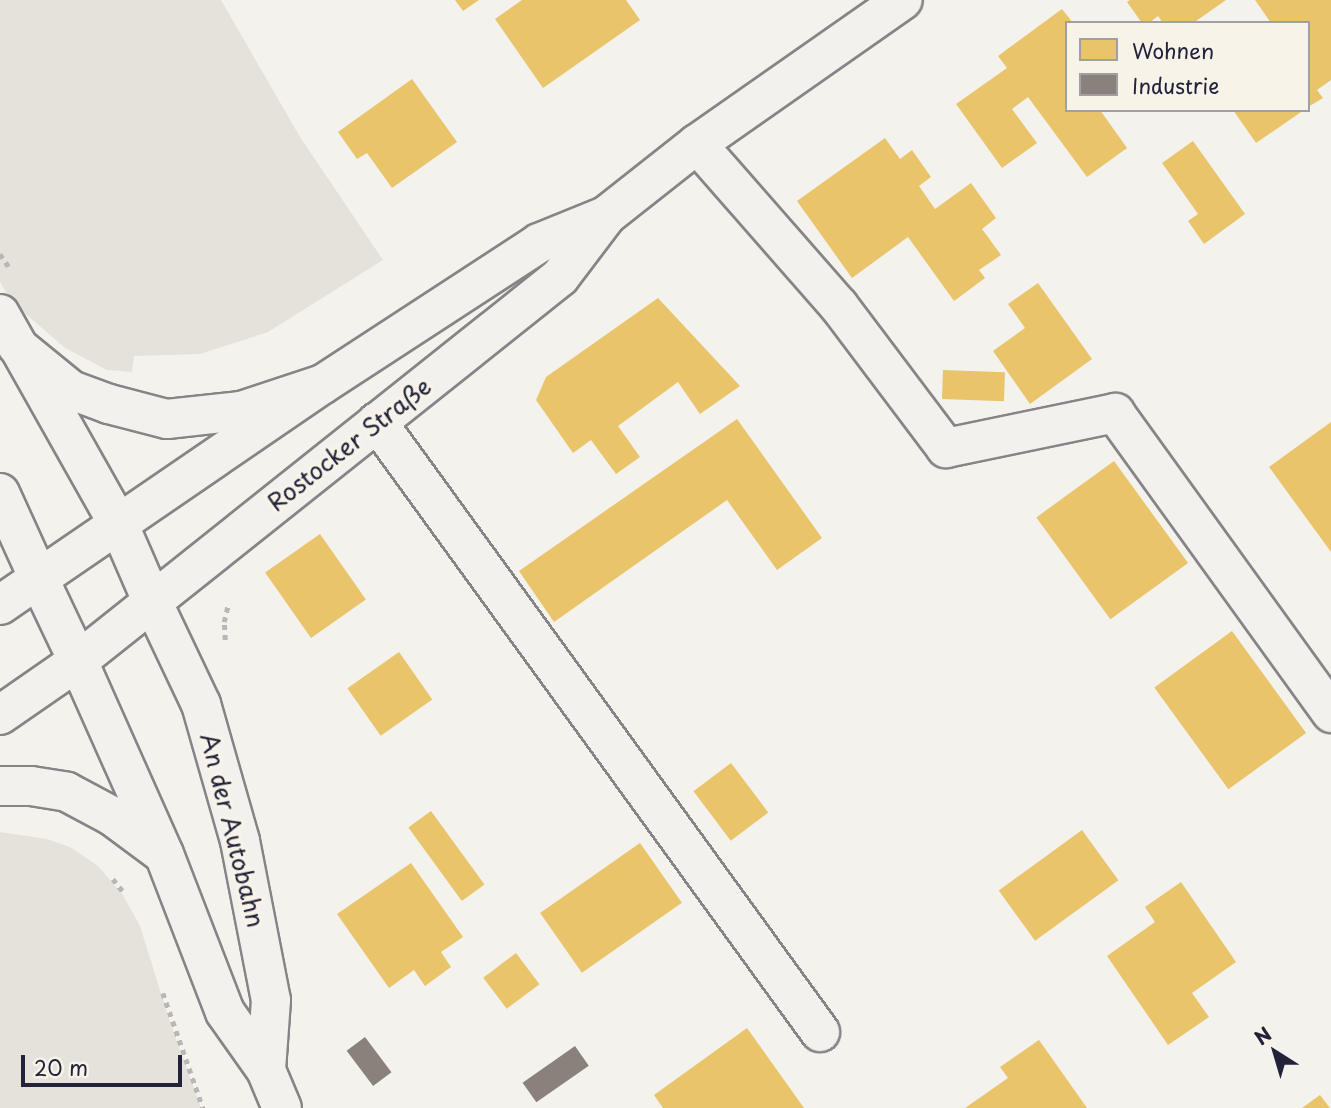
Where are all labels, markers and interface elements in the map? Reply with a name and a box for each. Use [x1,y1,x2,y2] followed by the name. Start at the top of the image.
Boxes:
[1065,21,1310,112] legend
[1132,34,1214,66] text: Wohnen
[1132,69,1219,101] text: Industrie
[261,371,437,517] street label: Rostocker Straße
[195,730,271,930] street label: An der Autobahn
[1240,1017,1310,1087] north arrow
[1248,1020,1277,1051] text: N
[24,1042,186,1086] scale bar
[34,1051,88,1083] text: 20 m

